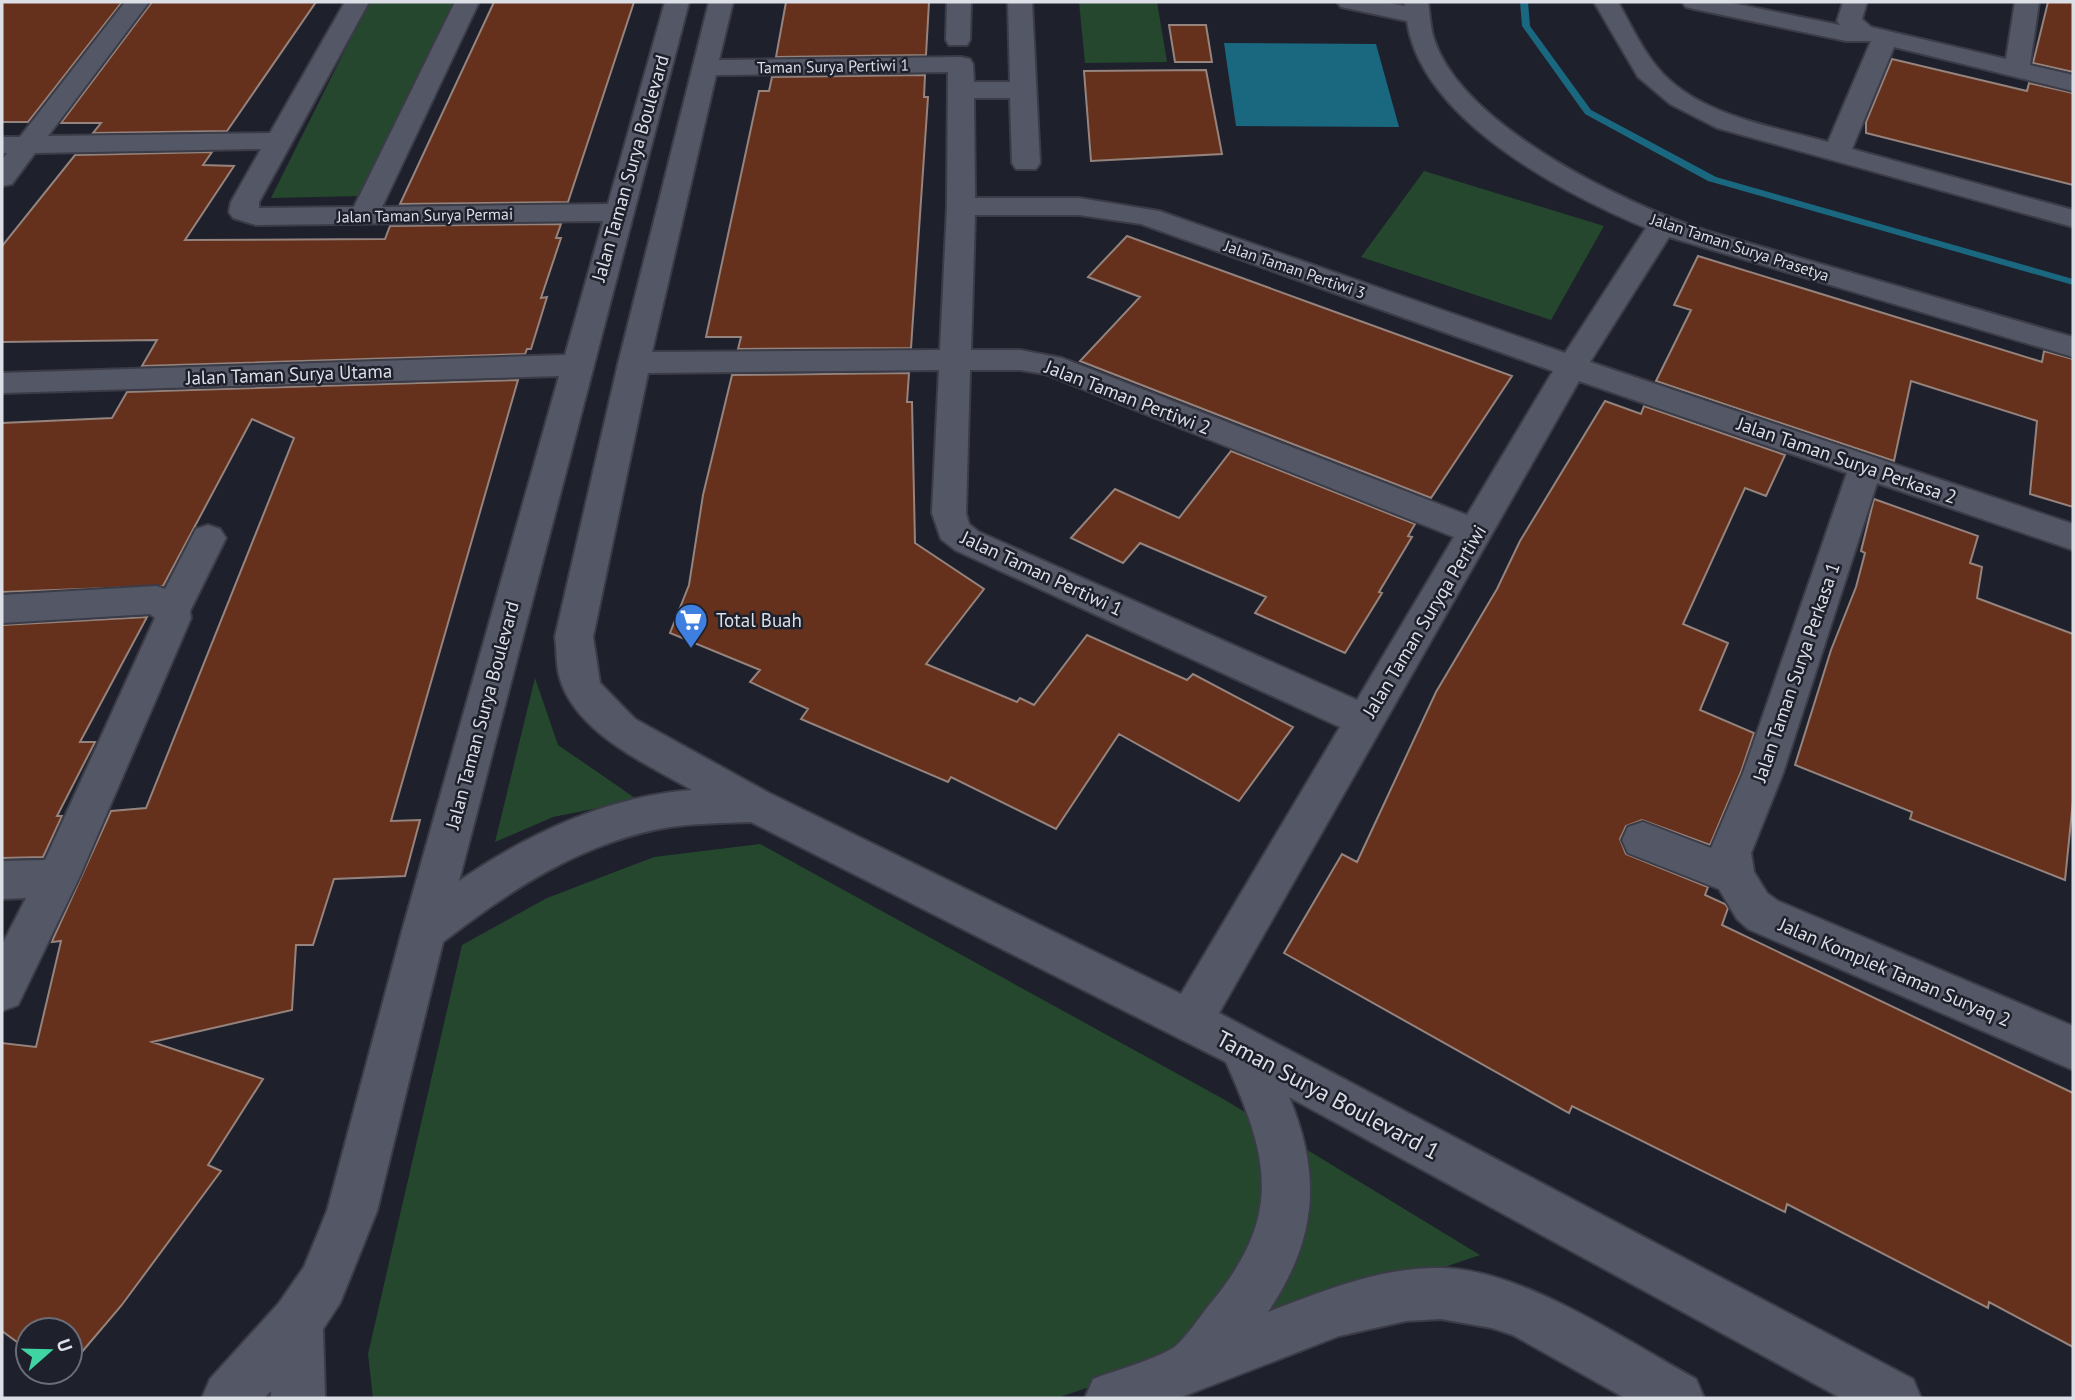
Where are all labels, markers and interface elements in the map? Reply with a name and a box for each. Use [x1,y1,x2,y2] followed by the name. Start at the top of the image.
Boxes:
[586,52,674,285] street label: Jalan Taman Surya Boulevard
[757,55,909,77] street label: Taman Surya Pertiwi 1
[336,203,513,227] street label: Jalan Taman Surya Permai
[1647,208,1832,285] street label: Jalan Taman Surya Prasetya
[1221,235,1368,303] street label: Jalan Taman Pertiwi 3
[1041,354,1214,440] street label: Jalan Taman Pertiwi 2
[184,358,393,390] street label: Jalan Taman Surya Utama
[1733,411,1960,509] street label: Jalan Taman Surya Perkasa 2
[1356,520,1491,723] street label: Jalan Taman Suryqa Pertiwi
[956,525,1127,621] street label: Jalan Taman Pertiwi 1
[1747,559,1845,786] street label: Jalan Taman Surya Perkasa 1
[440,598,524,832] street label: Jalan Taman Surya Boulevard
[672,601,710,650] supermarket icon: Total Buah
[716,608,802,632] place label: Total Buah
[1775,912,2014,1032] street label: Jalan Komplek Taman Suryaq 2
[1212,1023,1445,1166] street label: Taman Surya Boulevard 1
[14,1316,84,1386] north arrow
[52,1335,78,1355] text: U

